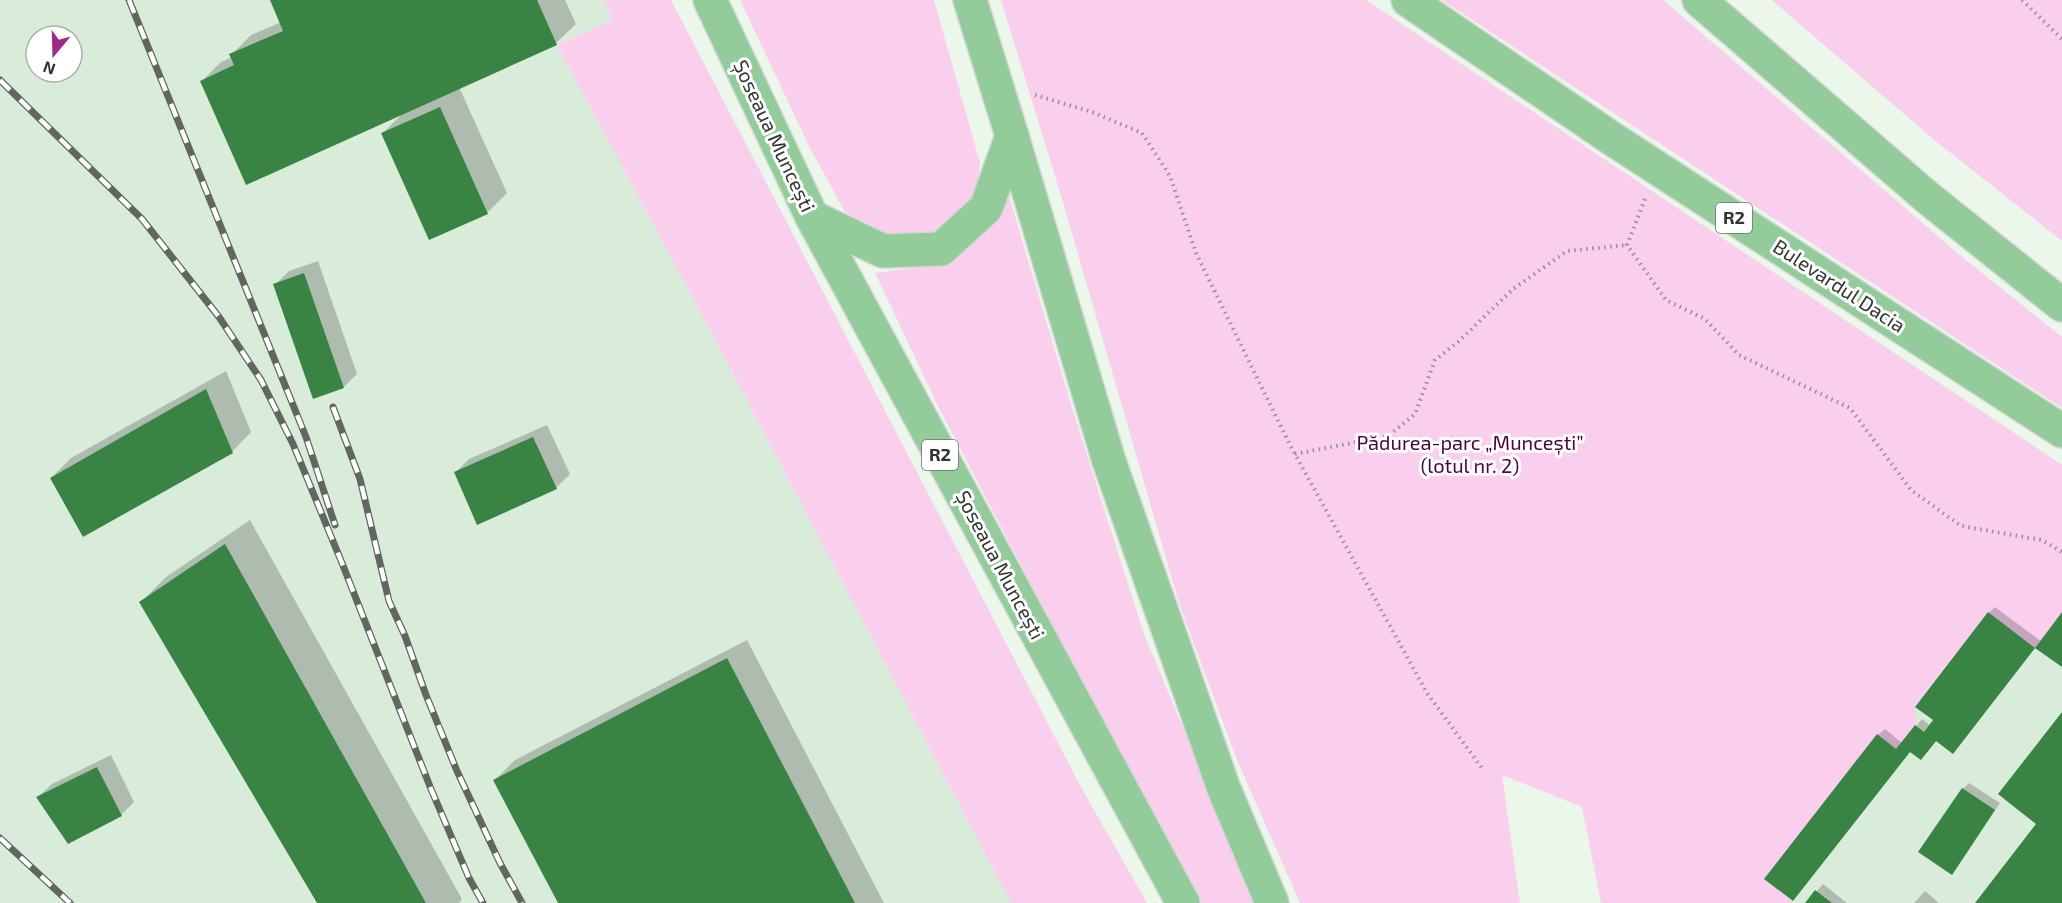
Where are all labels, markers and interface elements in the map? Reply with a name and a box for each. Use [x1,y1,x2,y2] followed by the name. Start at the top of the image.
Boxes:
[24,24,84,84] north arrow
[727,56,821,216] street label: Șoseaua Muncești
[40,58,58,80] text: N
[1716,203,1752,233] road number: R2
[1769,234,1910,337] street label: Bulevardul Dacia
[1356,430,1584,477] park label: Pădurea-parc „Muncești” (lotul nr. 2)
[922,440,958,470] road number: R2
[950,486,1050,644] street label: Șoseaua Muncești

